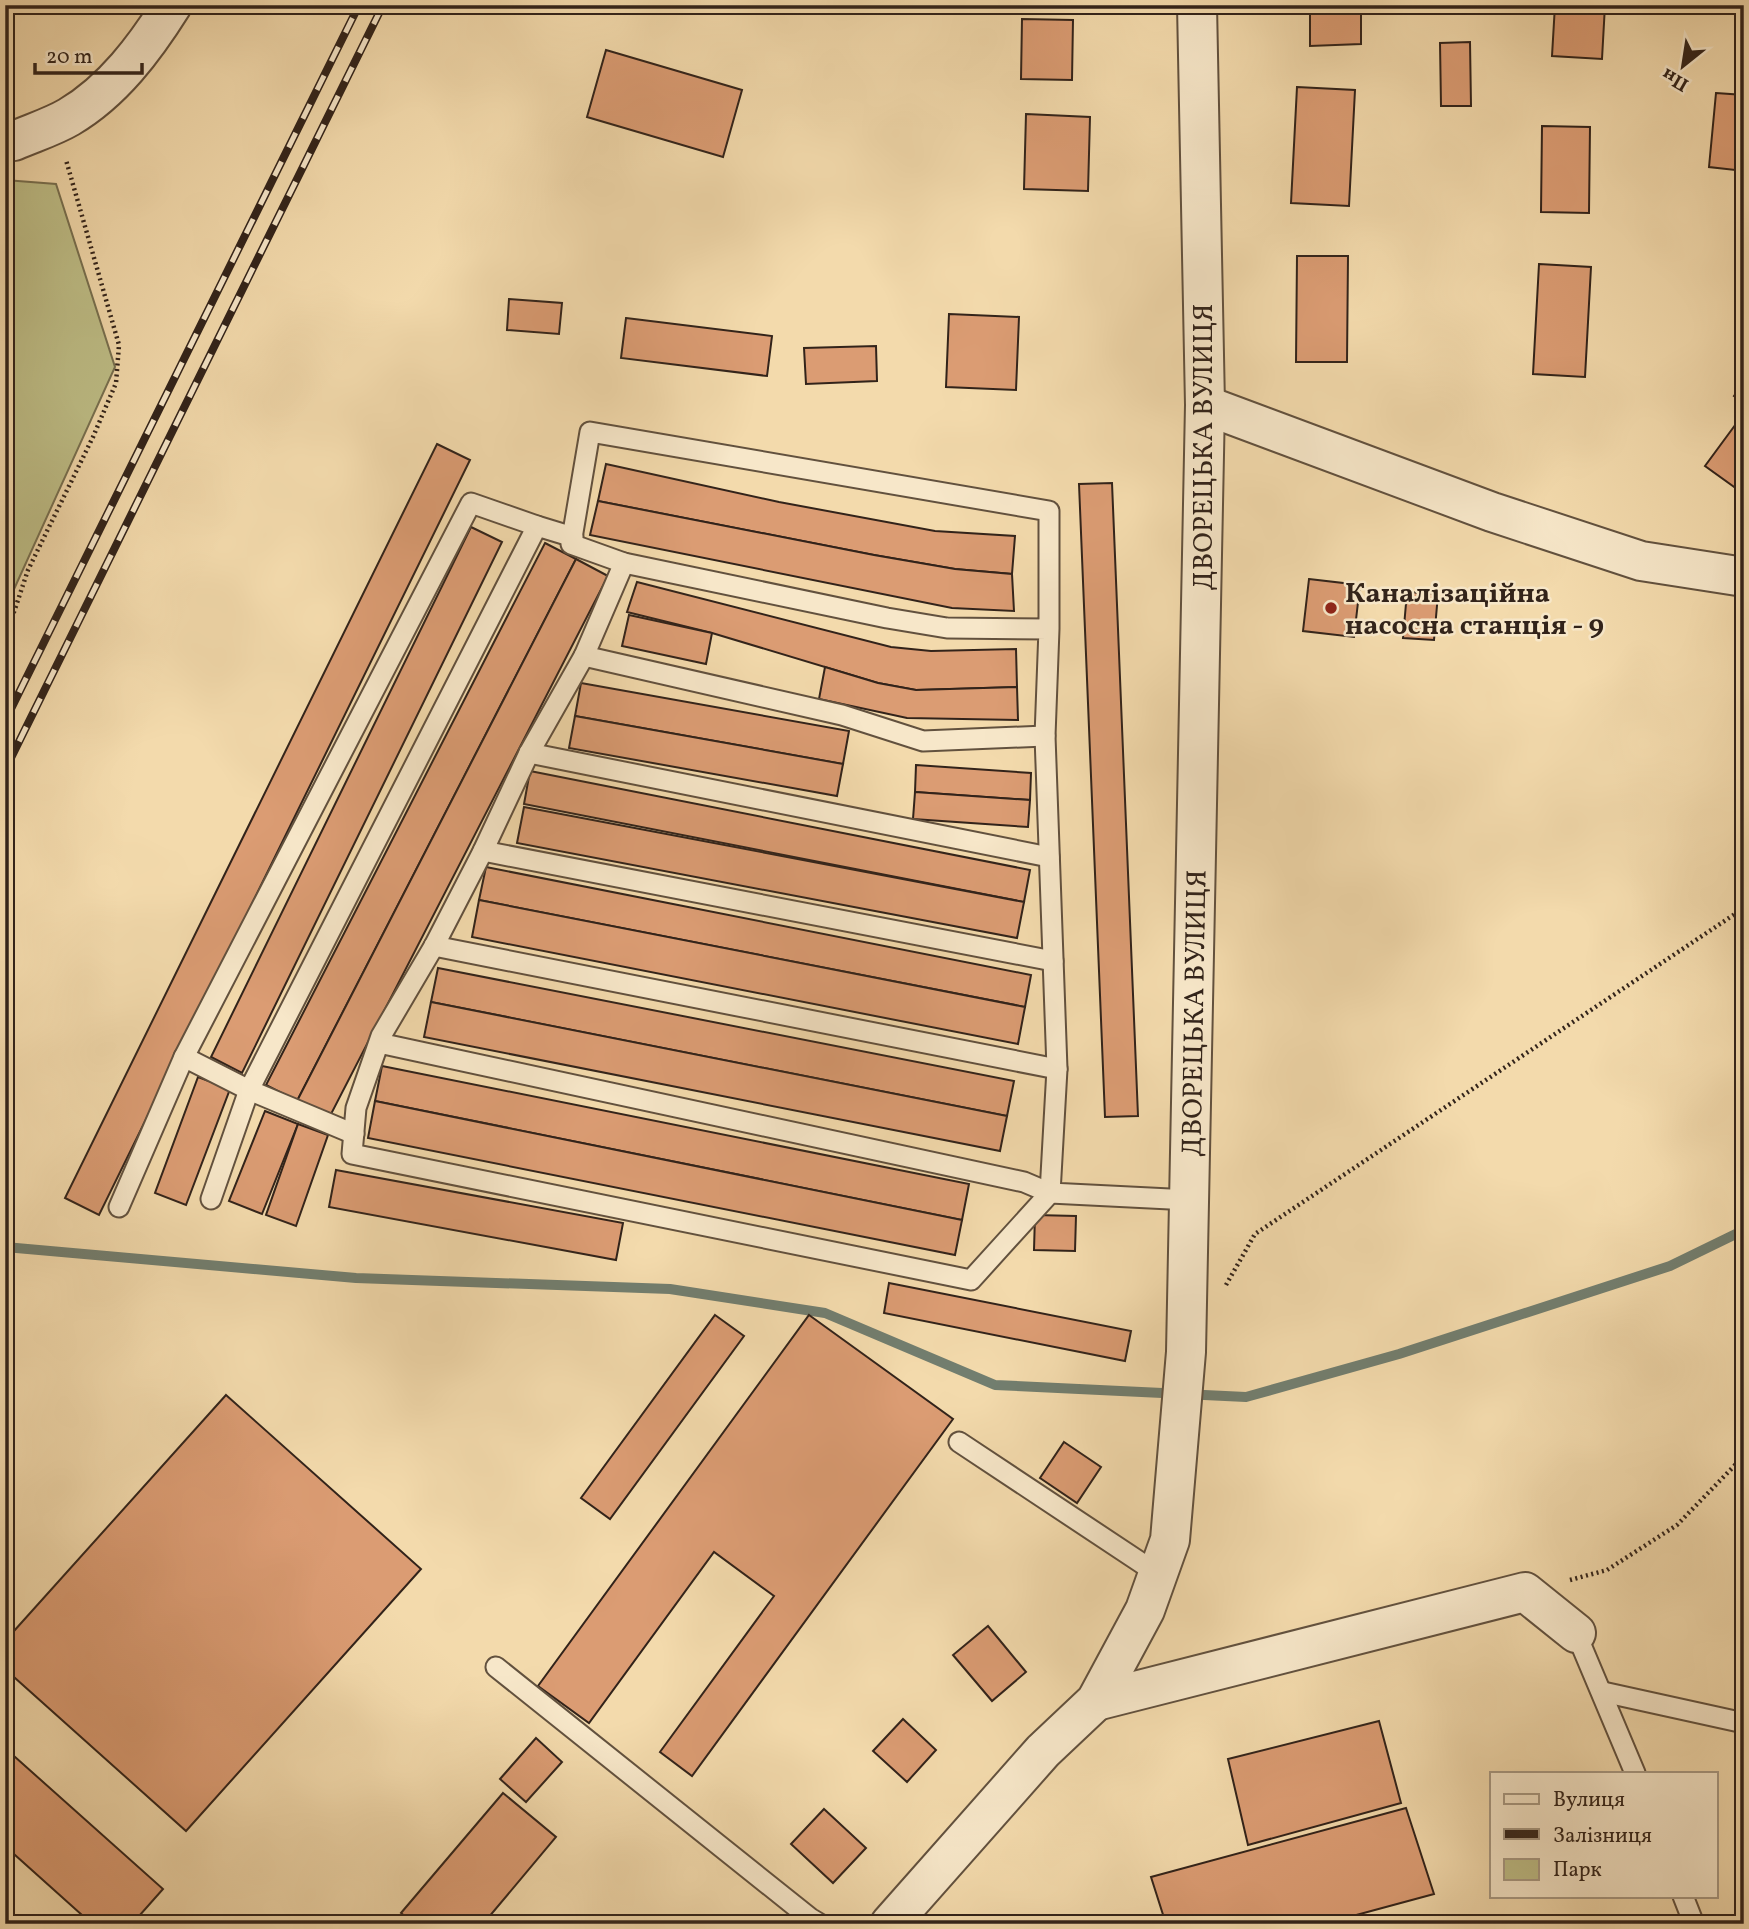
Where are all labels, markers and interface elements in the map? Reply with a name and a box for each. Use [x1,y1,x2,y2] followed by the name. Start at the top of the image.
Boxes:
[35,32,142,76] scale bar
[1648,32,1718,102] north arrow
[46,43,92,72] text: 20 m
[1657,61,1694,97] text: Пн
[1185,303,1224,591] street label: ДВОРЕЦЬКА ВУЛИЦЯ
[1345,575,1604,646] place label: Каналізаційна насосна станція - 9
[1323,600,1339,616] marker: Каналізаційна насосна станція - 9
[1173,869,1218,1157] street label: ДВОРЕЦЬКА ВУЛИЦЯ
[1490,1772,1718,1898] legend
[1553,1786,1625,1815] text: Вулиця
[1553,1822,1652,1851] text: Залізниця
[1553,1856,1602,1885] text: Парк

